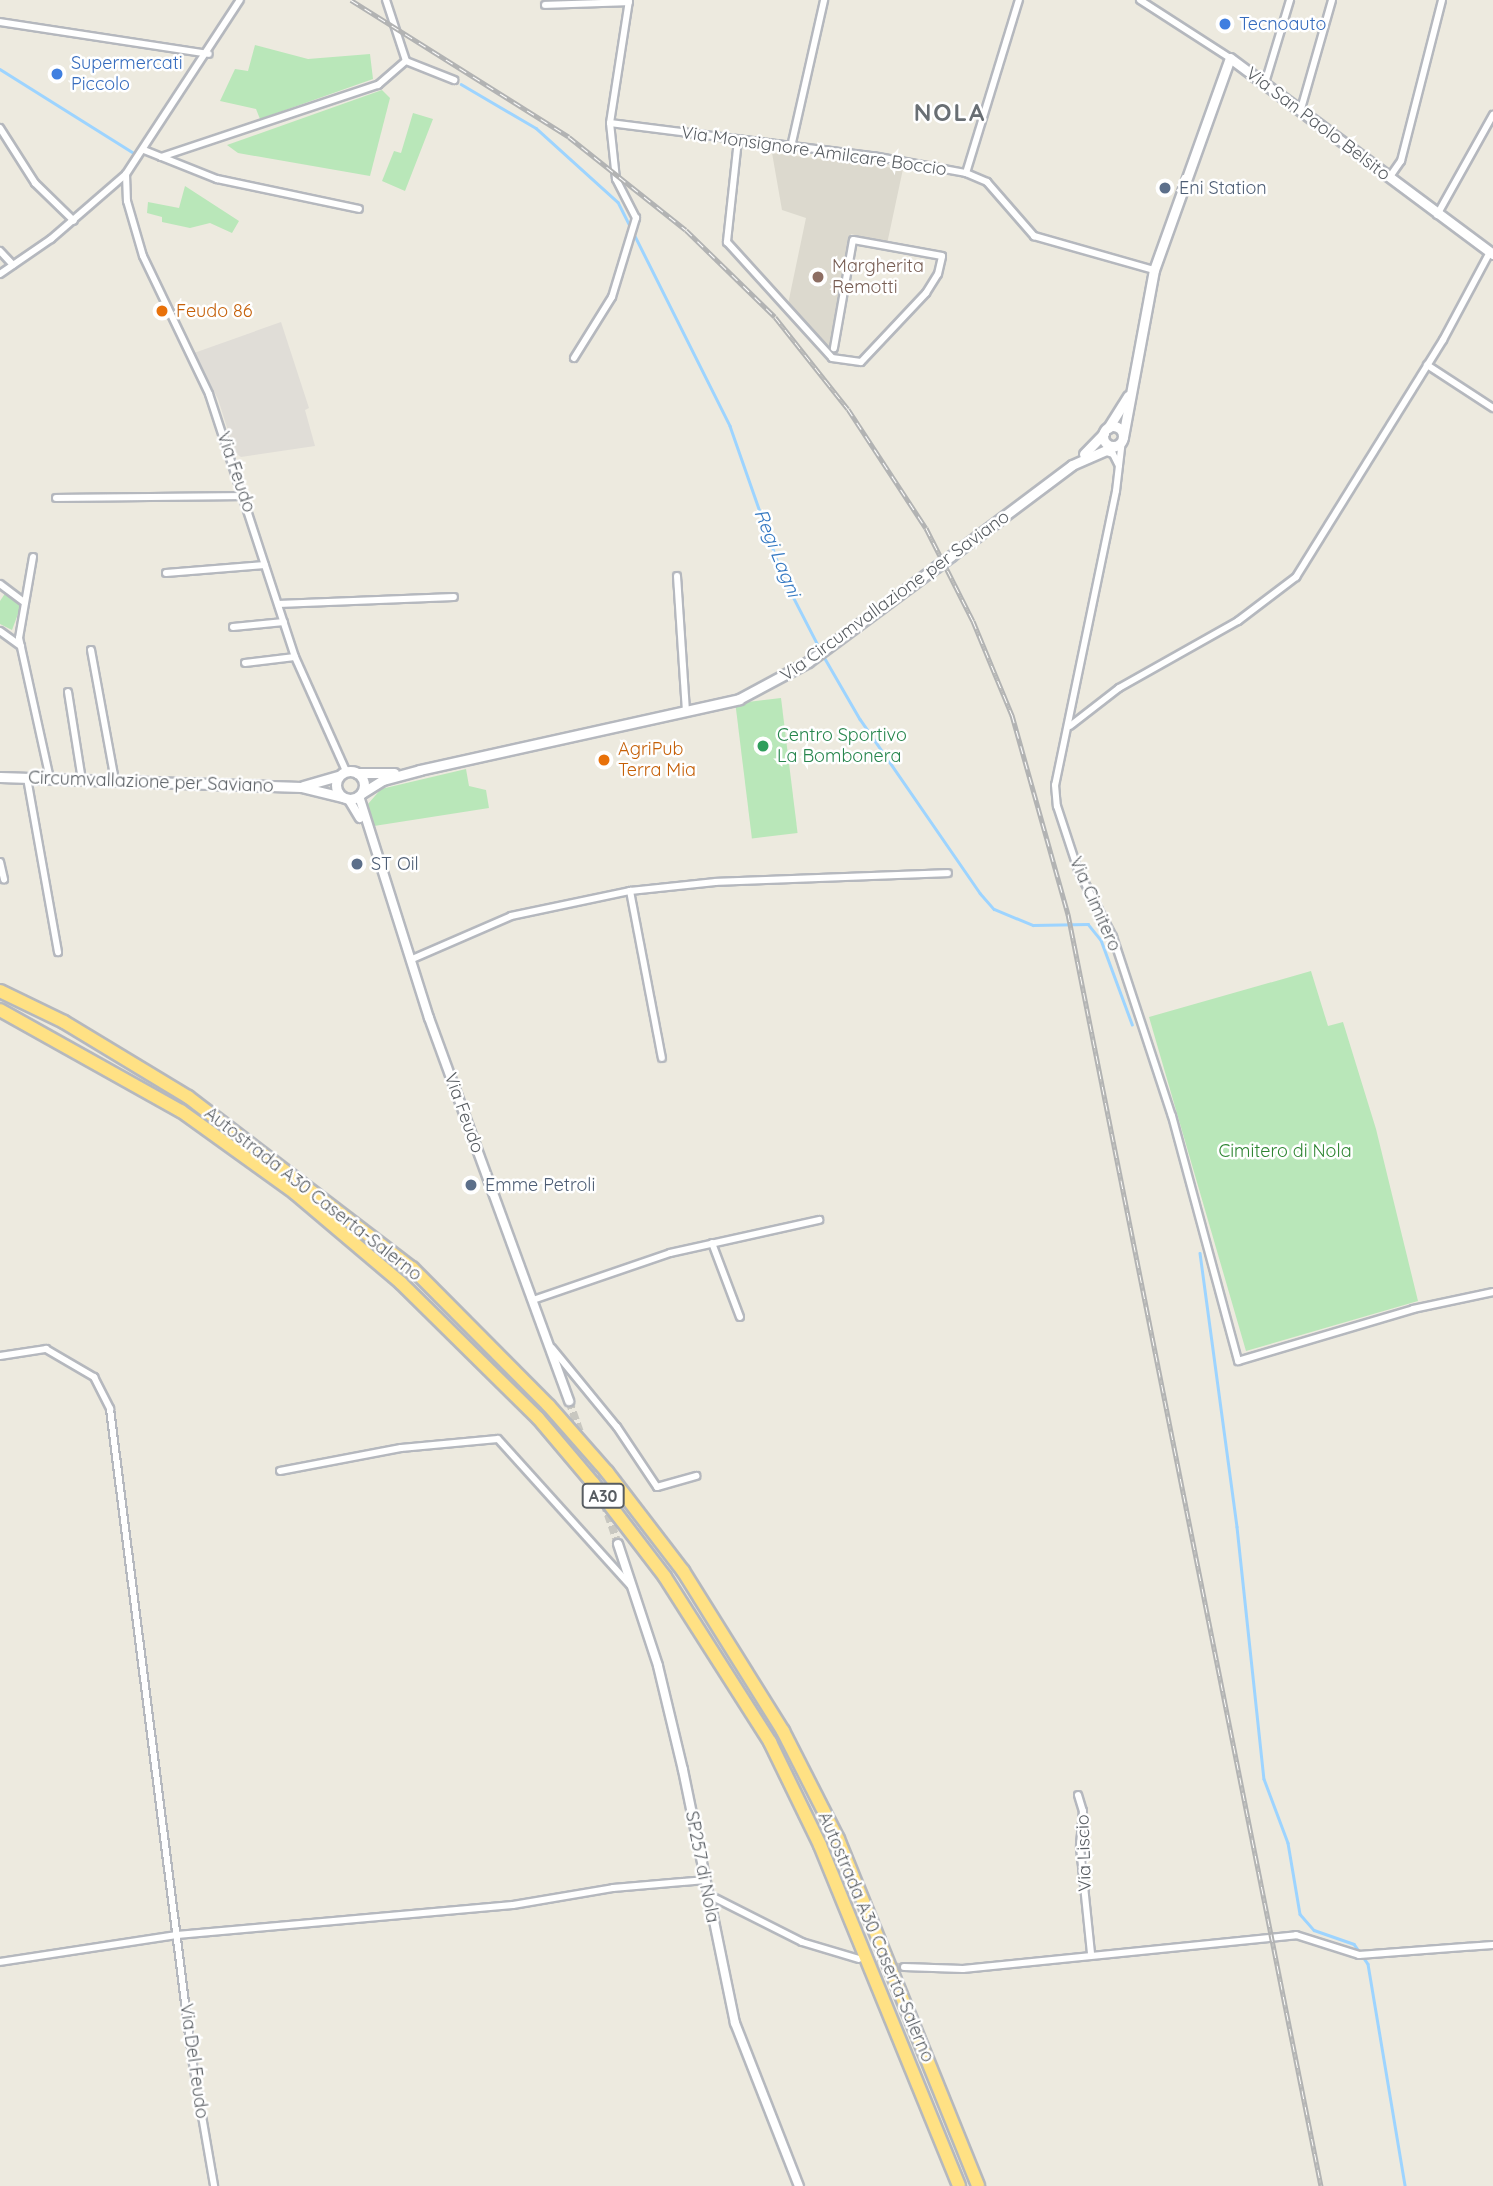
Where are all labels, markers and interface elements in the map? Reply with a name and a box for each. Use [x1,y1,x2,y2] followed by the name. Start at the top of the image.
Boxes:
[1239,13,1326,35] place label: Tecnoauto
[1217,16,1233,32] marker: Tecnoauto
[71,53,183,96] place label: Supermercati Piccolo
[1241,63,1395,185] street label: Via San Paolo Belsito
[49,66,65,82] marker: Supermercati Piccolo
[914,99,986,127] district label: NOLA
[680,122,948,180] street label: Via Monsignore Amilcare Boccio
[1179,177,1267,199] place label: Eni Station
[1157,180,1173,196] marker: Eni Station
[832,256,924,298] place label: Margherita Remotti
[810,269,826,285] marker: Margherita Remotti
[176,300,252,322] place label: Feudo 86
[154,303,170,319] marker: Feudo 86
[212,429,260,515] street label: Via Feudo
[749,506,805,600] water label: Regi Lagni
[776,506,1014,686] street label: Via Circumvallazione per Saviano
[777,725,907,768] place label: Centro Sportivo La Bombonera
[755,738,771,754] marker: Centro Sportivo La Bombonera
[618,739,696,782] place label: AgriPub Terra Mia
[596,752,612,768] marker: AgriPub Terra Mia
[28,767,274,797] street label: Circumvallazione per Saviano
[371,853,419,875] place label: ST Oil
[1065,853,1125,955] street label: Via Cimitero
[349,856,365,872] marker: ST Oil
[440,1070,488,1156] street label: Via Feudo
[200,1102,426,1286] street label: Autostrada A30 Caserta-Salerno
[1218,1140,1352,1162] park label: Cimitero di Nola
[485,1174,595,1196] place label: Emme Petroli
[463,1177,479,1193] marker: Emme Petroli
[580,1484,626,1508] road number: A30
[681,1809,723,1925] street label: SP257 di Nola
[813,1809,939,2065] street label: Autostrada A30 Caserta-Salerno
[1072,1814,1096,1892] street label: Via Liscio
[175,2002,213,2120] street label: Via Del Feudo

